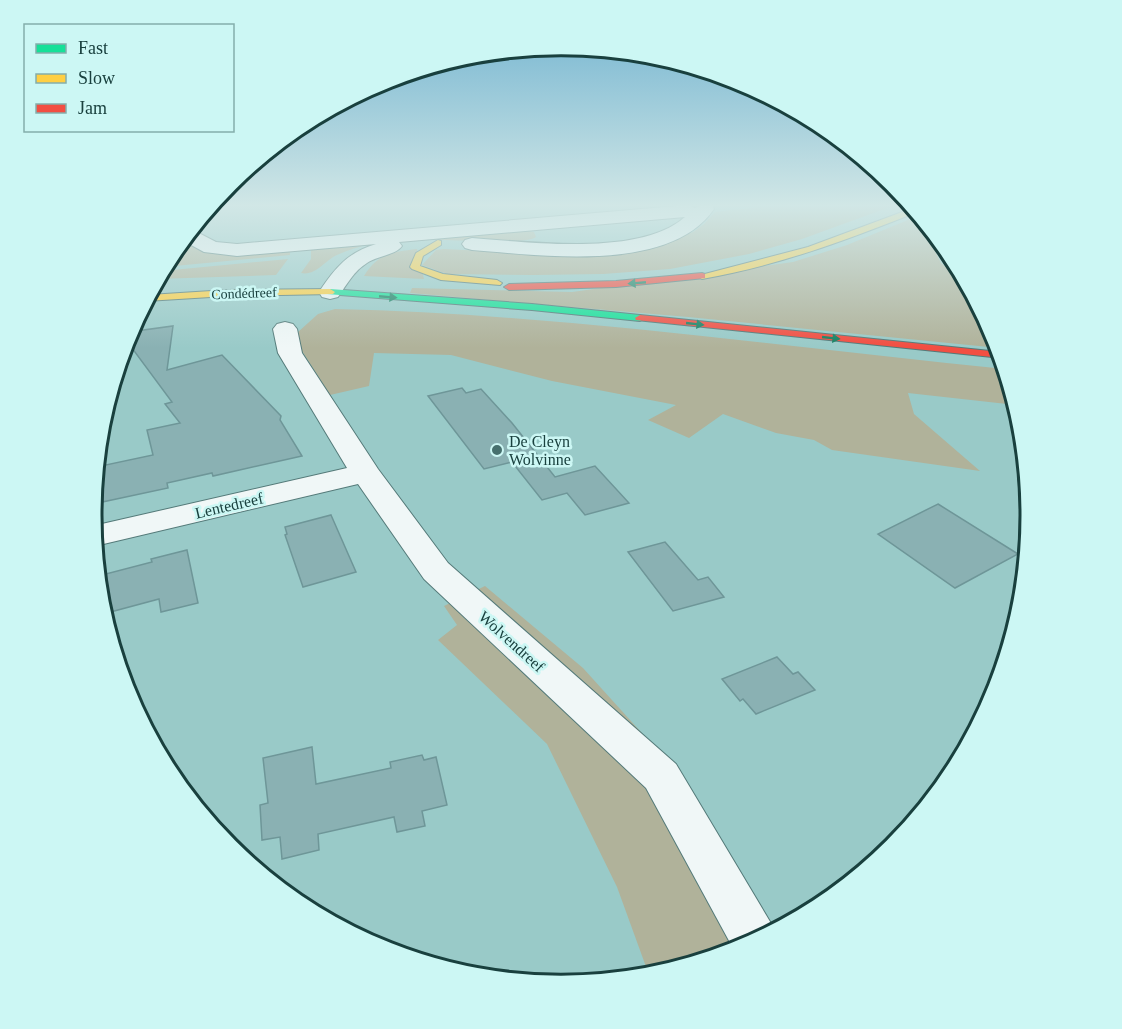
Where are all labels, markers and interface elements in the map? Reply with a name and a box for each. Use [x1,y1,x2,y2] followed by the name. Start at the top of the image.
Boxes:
[24,24,234,132] legend
[78,38,108,58] text: Fast
[78,68,115,88] text: Slow
[78,98,107,118] text: Jam
[628,278,647,288] one-way arrow
[211,285,277,302] street label: Condédreef
[379,292,398,302] one-way arrow
[686,319,705,329] one-way arrow
[822,333,841,343] one-way arrow
[509,433,571,468] place label: De Cleyn Wolvinne
[490,443,504,457] marker: De Cleyn Wolvinne
[193,489,265,522] street label: Lentedreef
[475,608,548,676] street label: Wolvendreef

